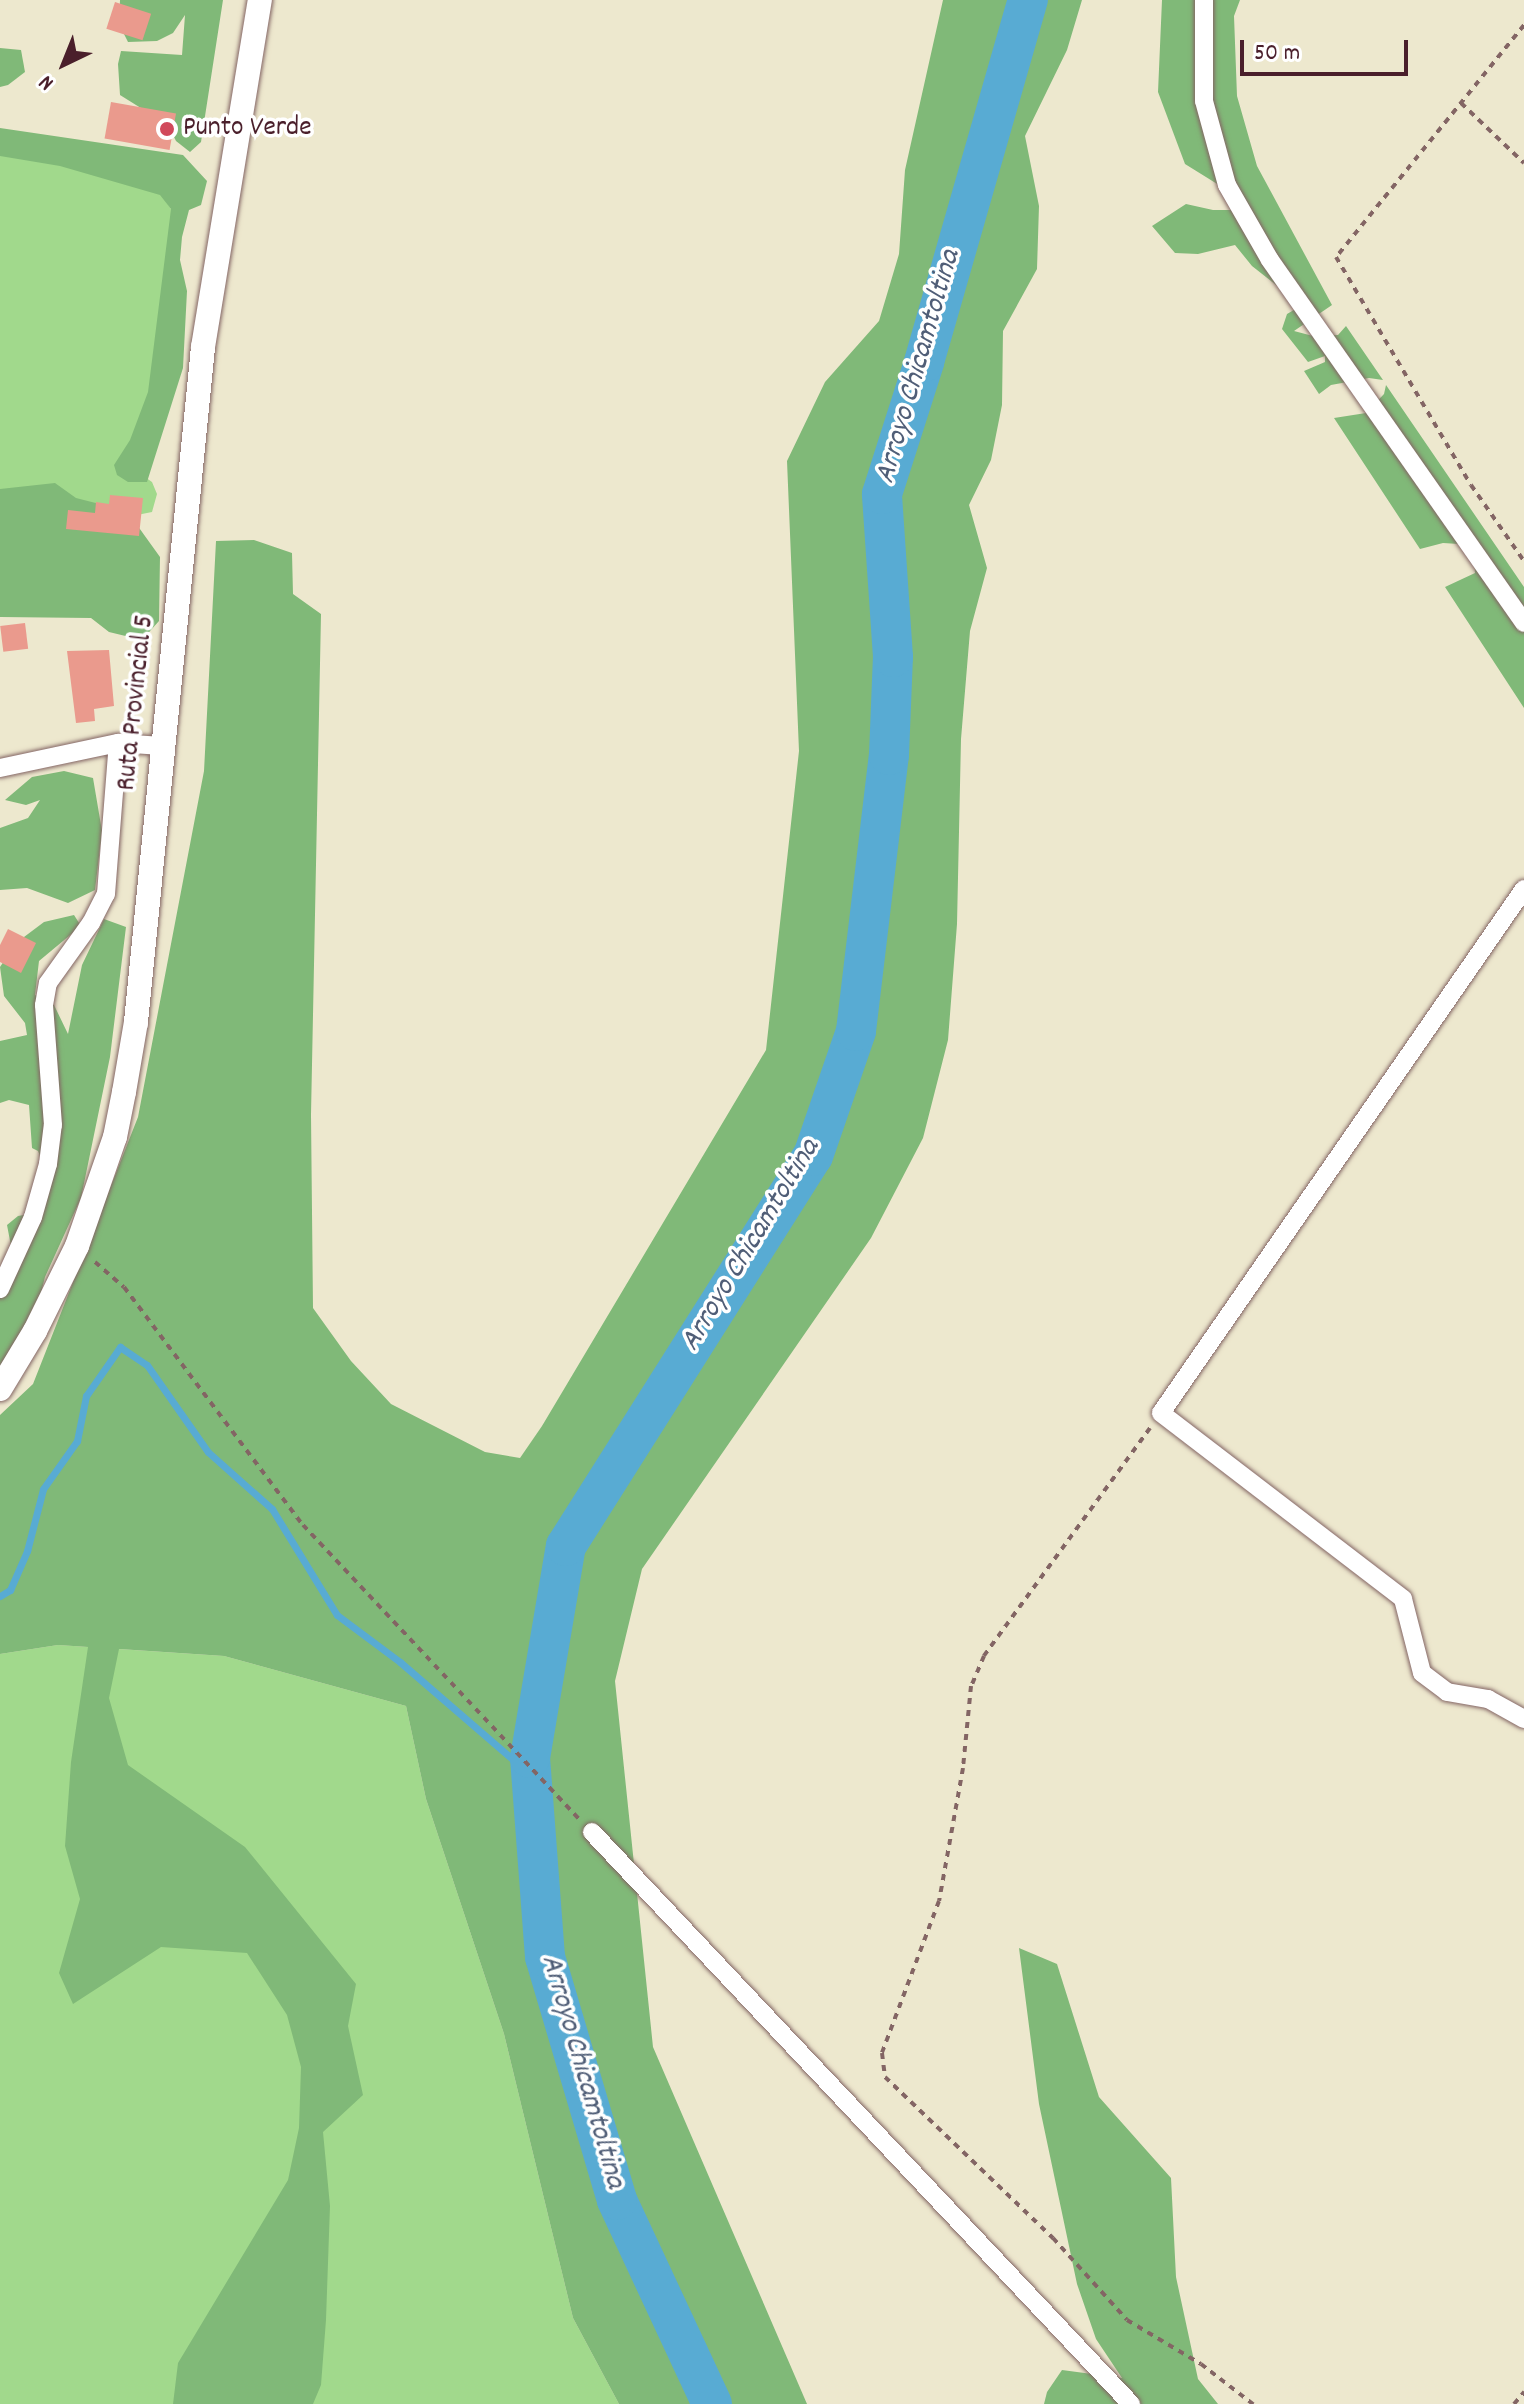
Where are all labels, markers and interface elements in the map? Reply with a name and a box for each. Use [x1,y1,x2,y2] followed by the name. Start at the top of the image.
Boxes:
[24,24,104,104] north arrow
[1244,24,1412,74] scale bar
[1254,37,1300,71] text: 50 m
[33,67,62,97] text: N
[183,112,312,146] place label: Punto Verde
[158,120,176,138] marker: Punto Verde
[869,246,971,488] water label: Arroyo Chicamtoltina
[111,614,163,792] street label: Ruta Provincial 5
[674,1133,830,1359] water label: Arroyo Chicamtoltina
[530,1951,632,2193] water label: Arroyo Chicamtoltina

